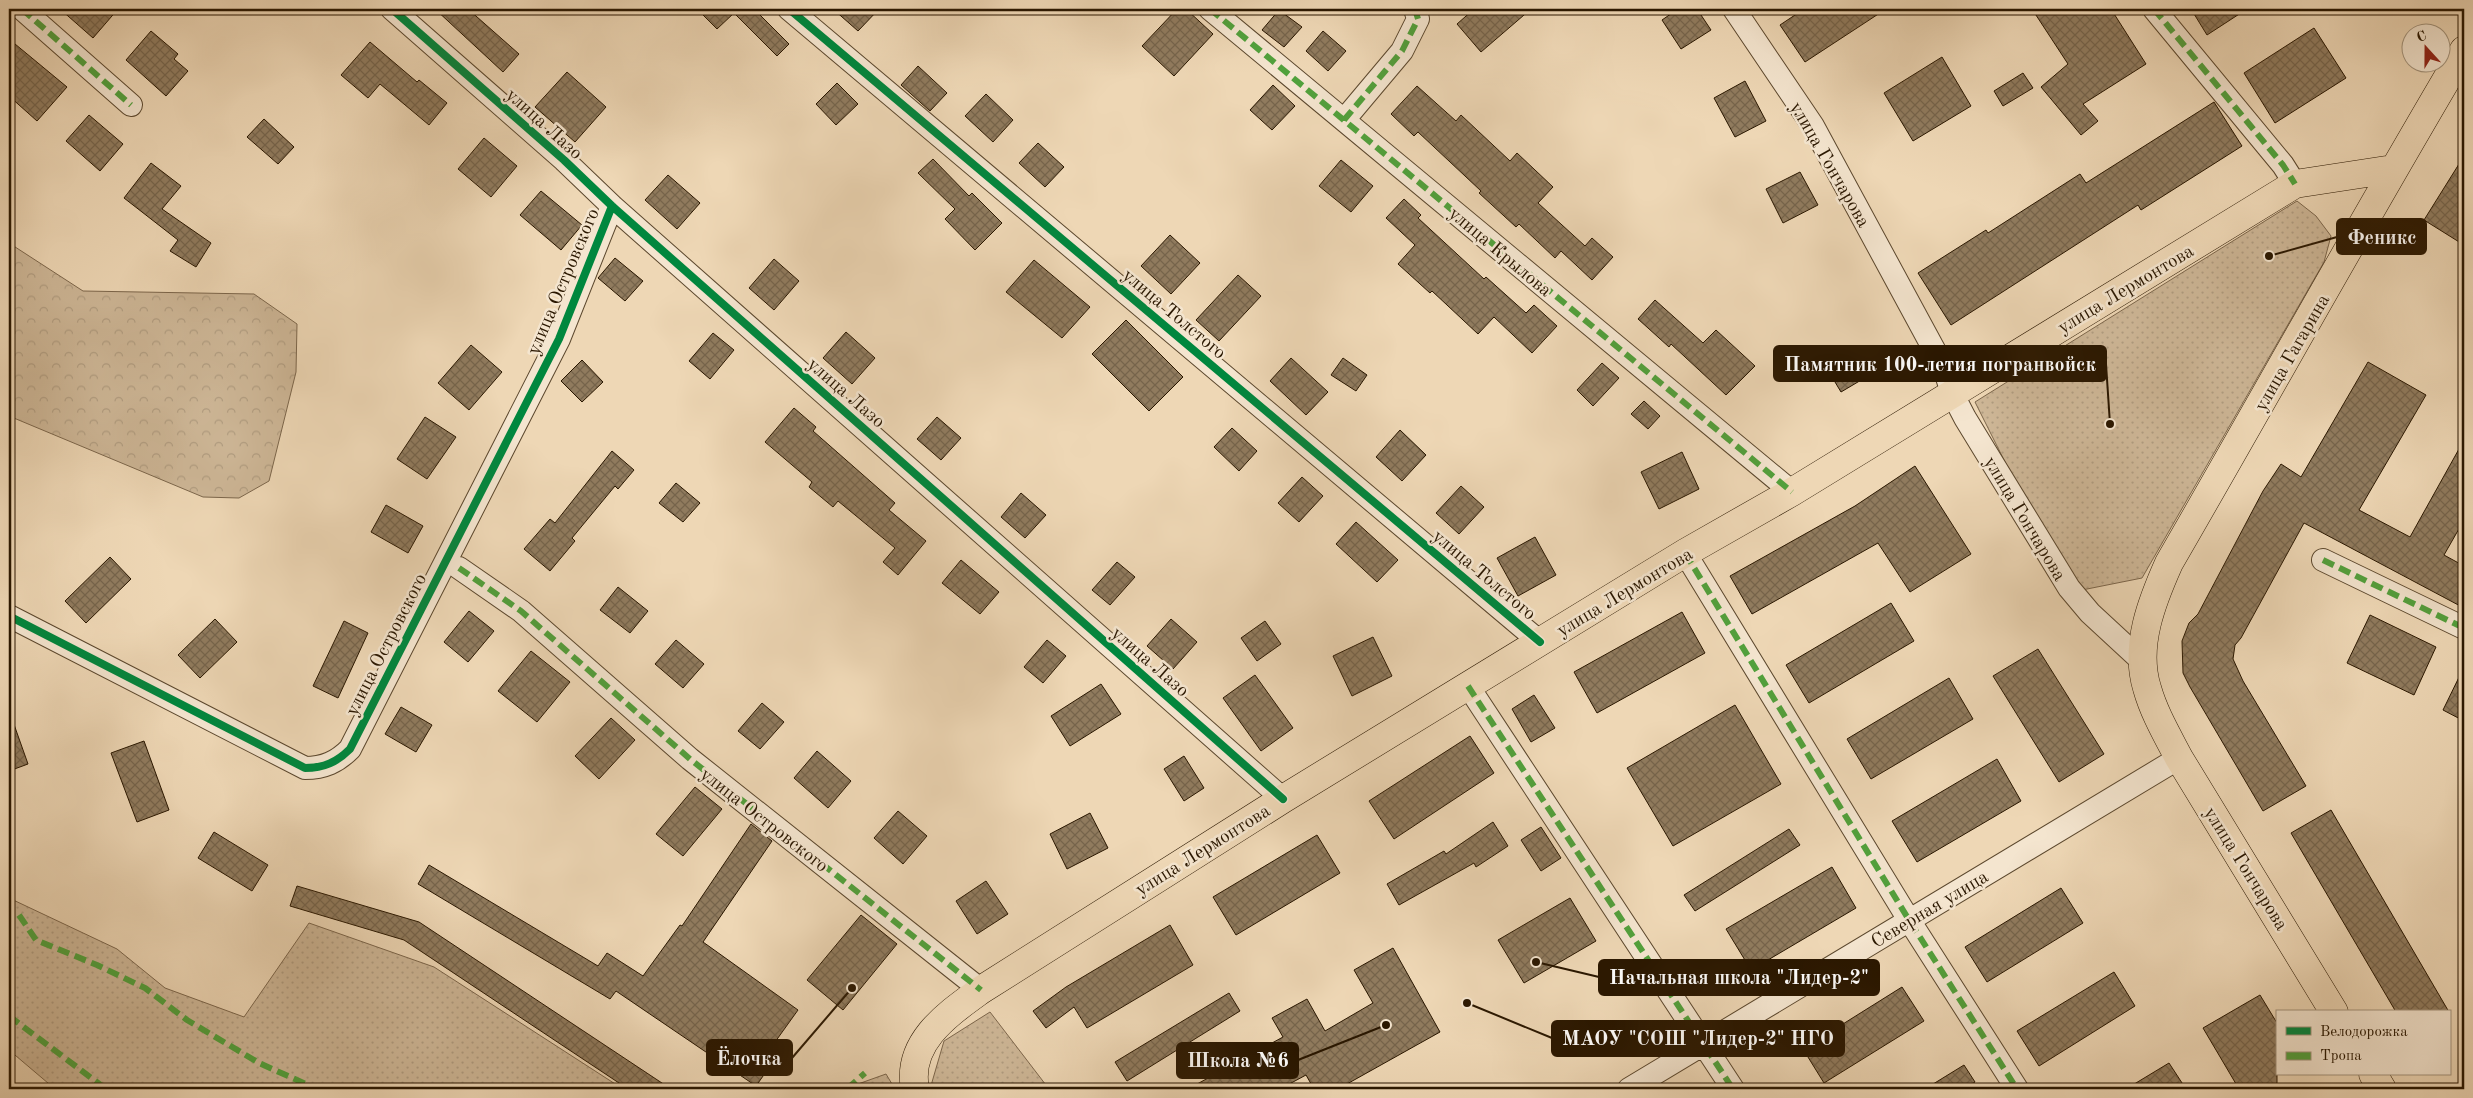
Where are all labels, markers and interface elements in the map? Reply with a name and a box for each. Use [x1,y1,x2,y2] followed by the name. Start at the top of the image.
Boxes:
[2400,22,2450,72] north arrow
[2415,29,2429,45] text: С
[501,86,585,164] street label: улица Лазо
[1785,99,1873,232] street label: улица Гончарова
[1444,205,1555,302] street label: улица Крылова
[525,206,604,358] street label: улица Островского
[2337,219,2426,254] callout: Феникс
[2347,229,2417,249] text: Феникс
[2055,242,2198,338] street label: улица Лермонтова
[1118,266,1229,364] street label: улица Толстого
[2252,291,2335,415] street label: улица Гагарина
[1774,346,2106,381] callout: Памятник 100-летия погранвойск
[803,355,888,432] street label: улица Лазо
[1784,356,2096,376] text: Памятник 100-летия погранвойск
[1979,454,2069,585] street label: улица Гончарова
[1428,527,1539,625] street label: улица Толстого
[1554,545,1697,641] street label: улица Лермонтова
[343,571,431,719] street label: улица Островского
[1107,624,1192,701] street label: улица Лазо
[696,765,831,877] street label: улица Островского
[1133,802,1275,900] street label: улица Лермонтова
[2199,804,2291,935] street label: улица Гончарова
[1868,867,1993,952] street label: Северная улица
[1599,960,1879,995] callout: Начальная школа "Лидер-2"
[1609,969,1869,989] text: Начальная школа "Лидер-2"
[2276,1010,2450,1076] legend
[1552,1021,1844,1056] callout: МАОУ "СОШ "Лидер-2" НГО
[2320,1025,2408,1040] text: Велодорожка
[1562,1030,1834,1050] text: МАОУ "СОШ "Лидер-2" НГО
[707,1040,792,1075] callout: Ёлочка
[1177,1043,1298,1078] callout: Школа №6
[716,1046,782,1070] text: Ёлочка
[2320,1049,2362,1064] text: Тропа
[1187,1052,1289,1072] text: Школа №6

